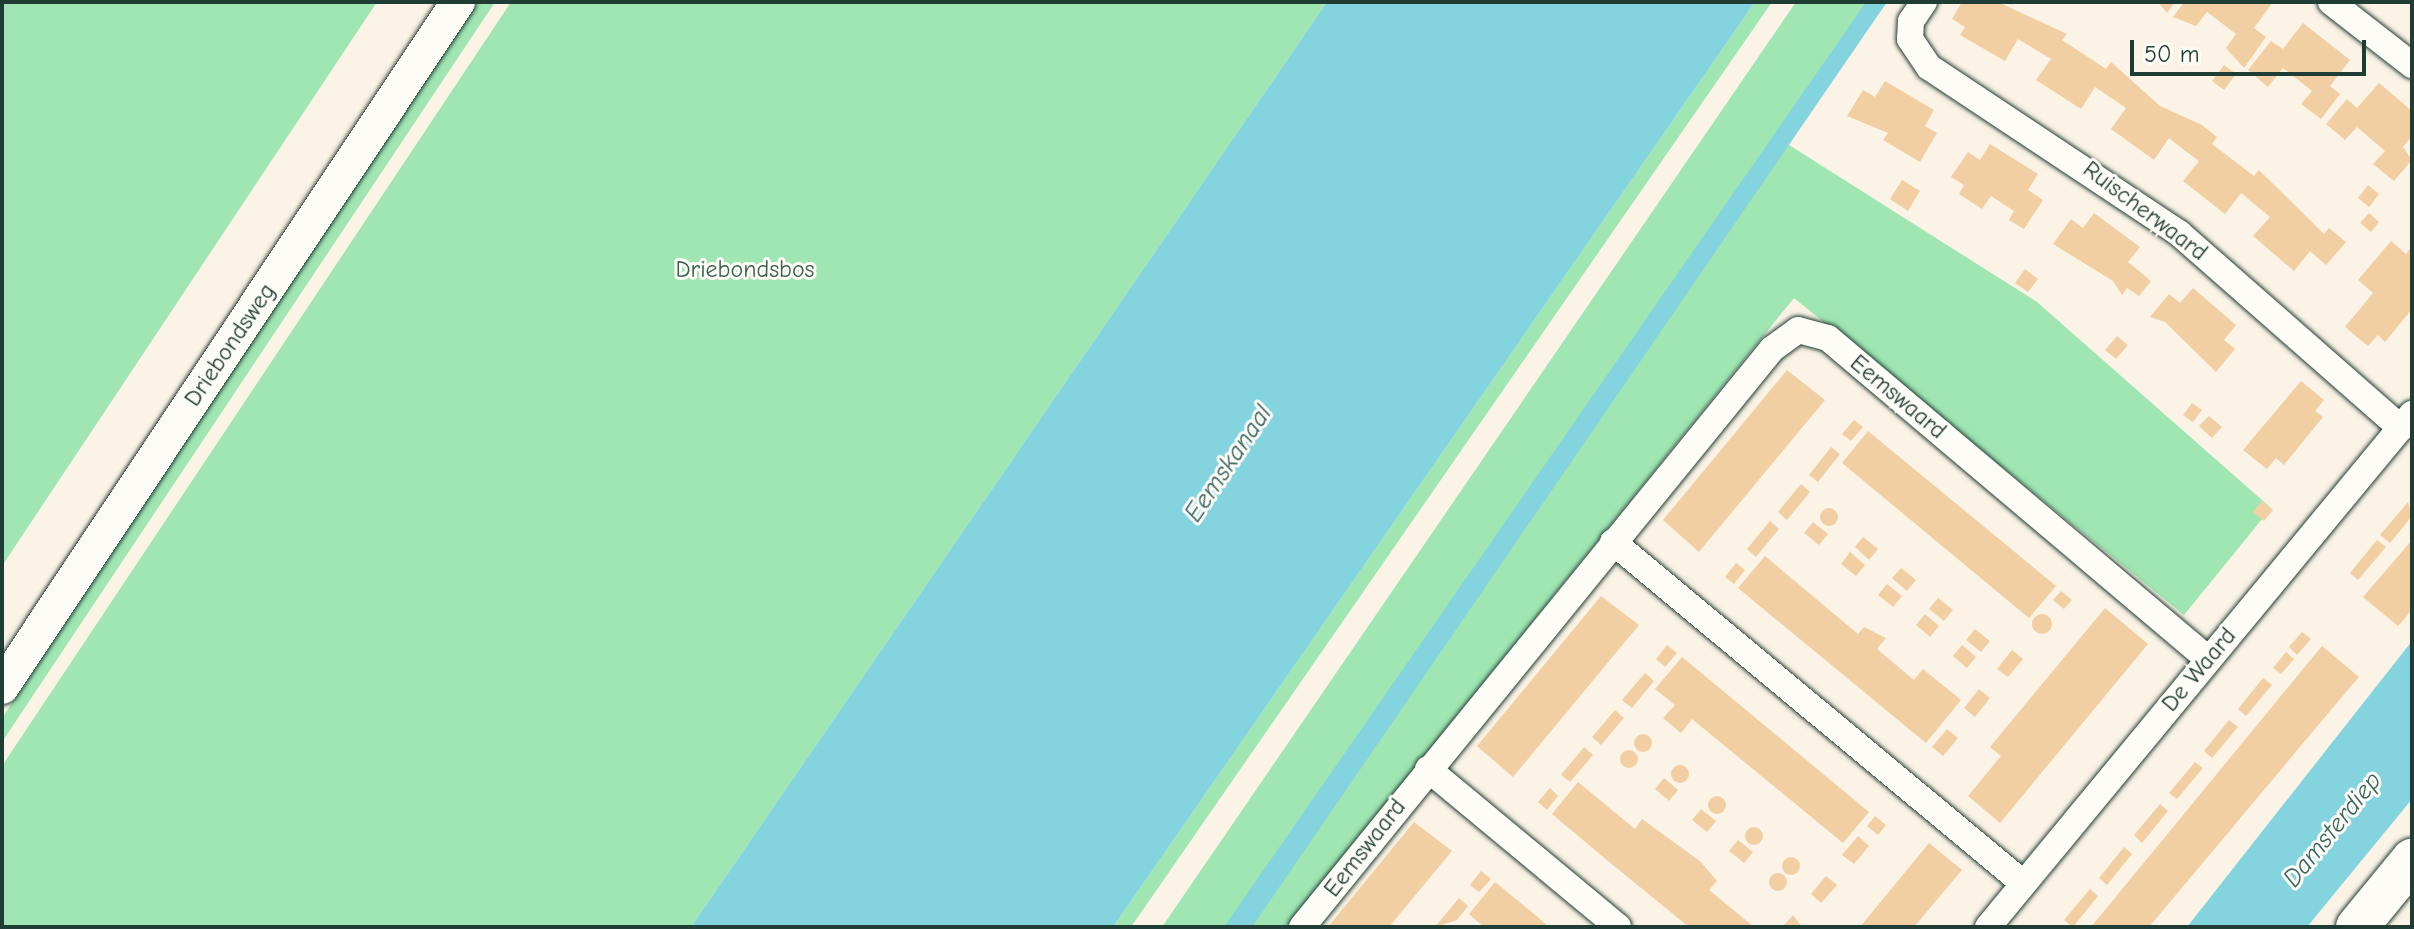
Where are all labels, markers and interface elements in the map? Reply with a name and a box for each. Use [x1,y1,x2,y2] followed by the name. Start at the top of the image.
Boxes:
[2134,24,2370,74] scale bar
[2144,40,2200,68] text: 50 m
[2077,155,2213,267] street label: Ruischerwaard
[676,256,814,284] park label: Driebondsbos
[178,278,282,412] street label: Driebondsweg
[1844,349,1952,445] street label: Eemswaard
[1179,400,1279,528] water label: Eemskanaal
[2156,622,2242,718] street label: De Waard
[2277,766,2389,894] water label: Damsterdiep
[1318,793,1412,903] street label: Eemswaard

